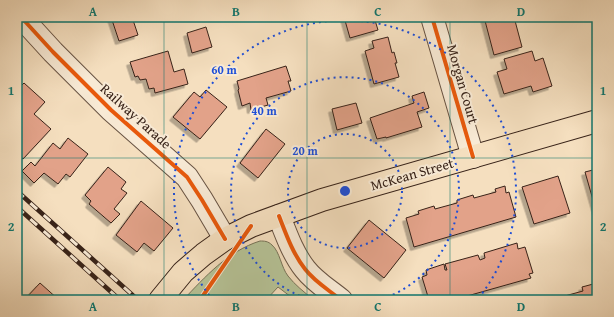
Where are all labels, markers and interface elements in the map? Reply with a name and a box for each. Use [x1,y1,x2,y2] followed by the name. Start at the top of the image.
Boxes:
[89,2,98,21] text: A
[232,2,240,21] text: B
[374,2,382,21] text: C
[517,2,525,21] text: D
[442,42,484,126] street label: Morgan Court
[211,61,237,78] text: 60 m
[96,79,176,154] street label: Railway Parade
[8,81,14,100] text: 1
[600,81,606,100] text: 1
[251,102,277,119] text: 40 m
[292,142,318,159] text: 20 m
[368,153,456,195] street label: McKean Street
[338,184,352,198] centre of rings
[8,217,15,236] text: 2
[600,217,607,236] text: 2
[89,297,98,316] text: A
[232,297,240,316] text: B
[374,297,382,316] text: C
[517,297,525,316] text: D

